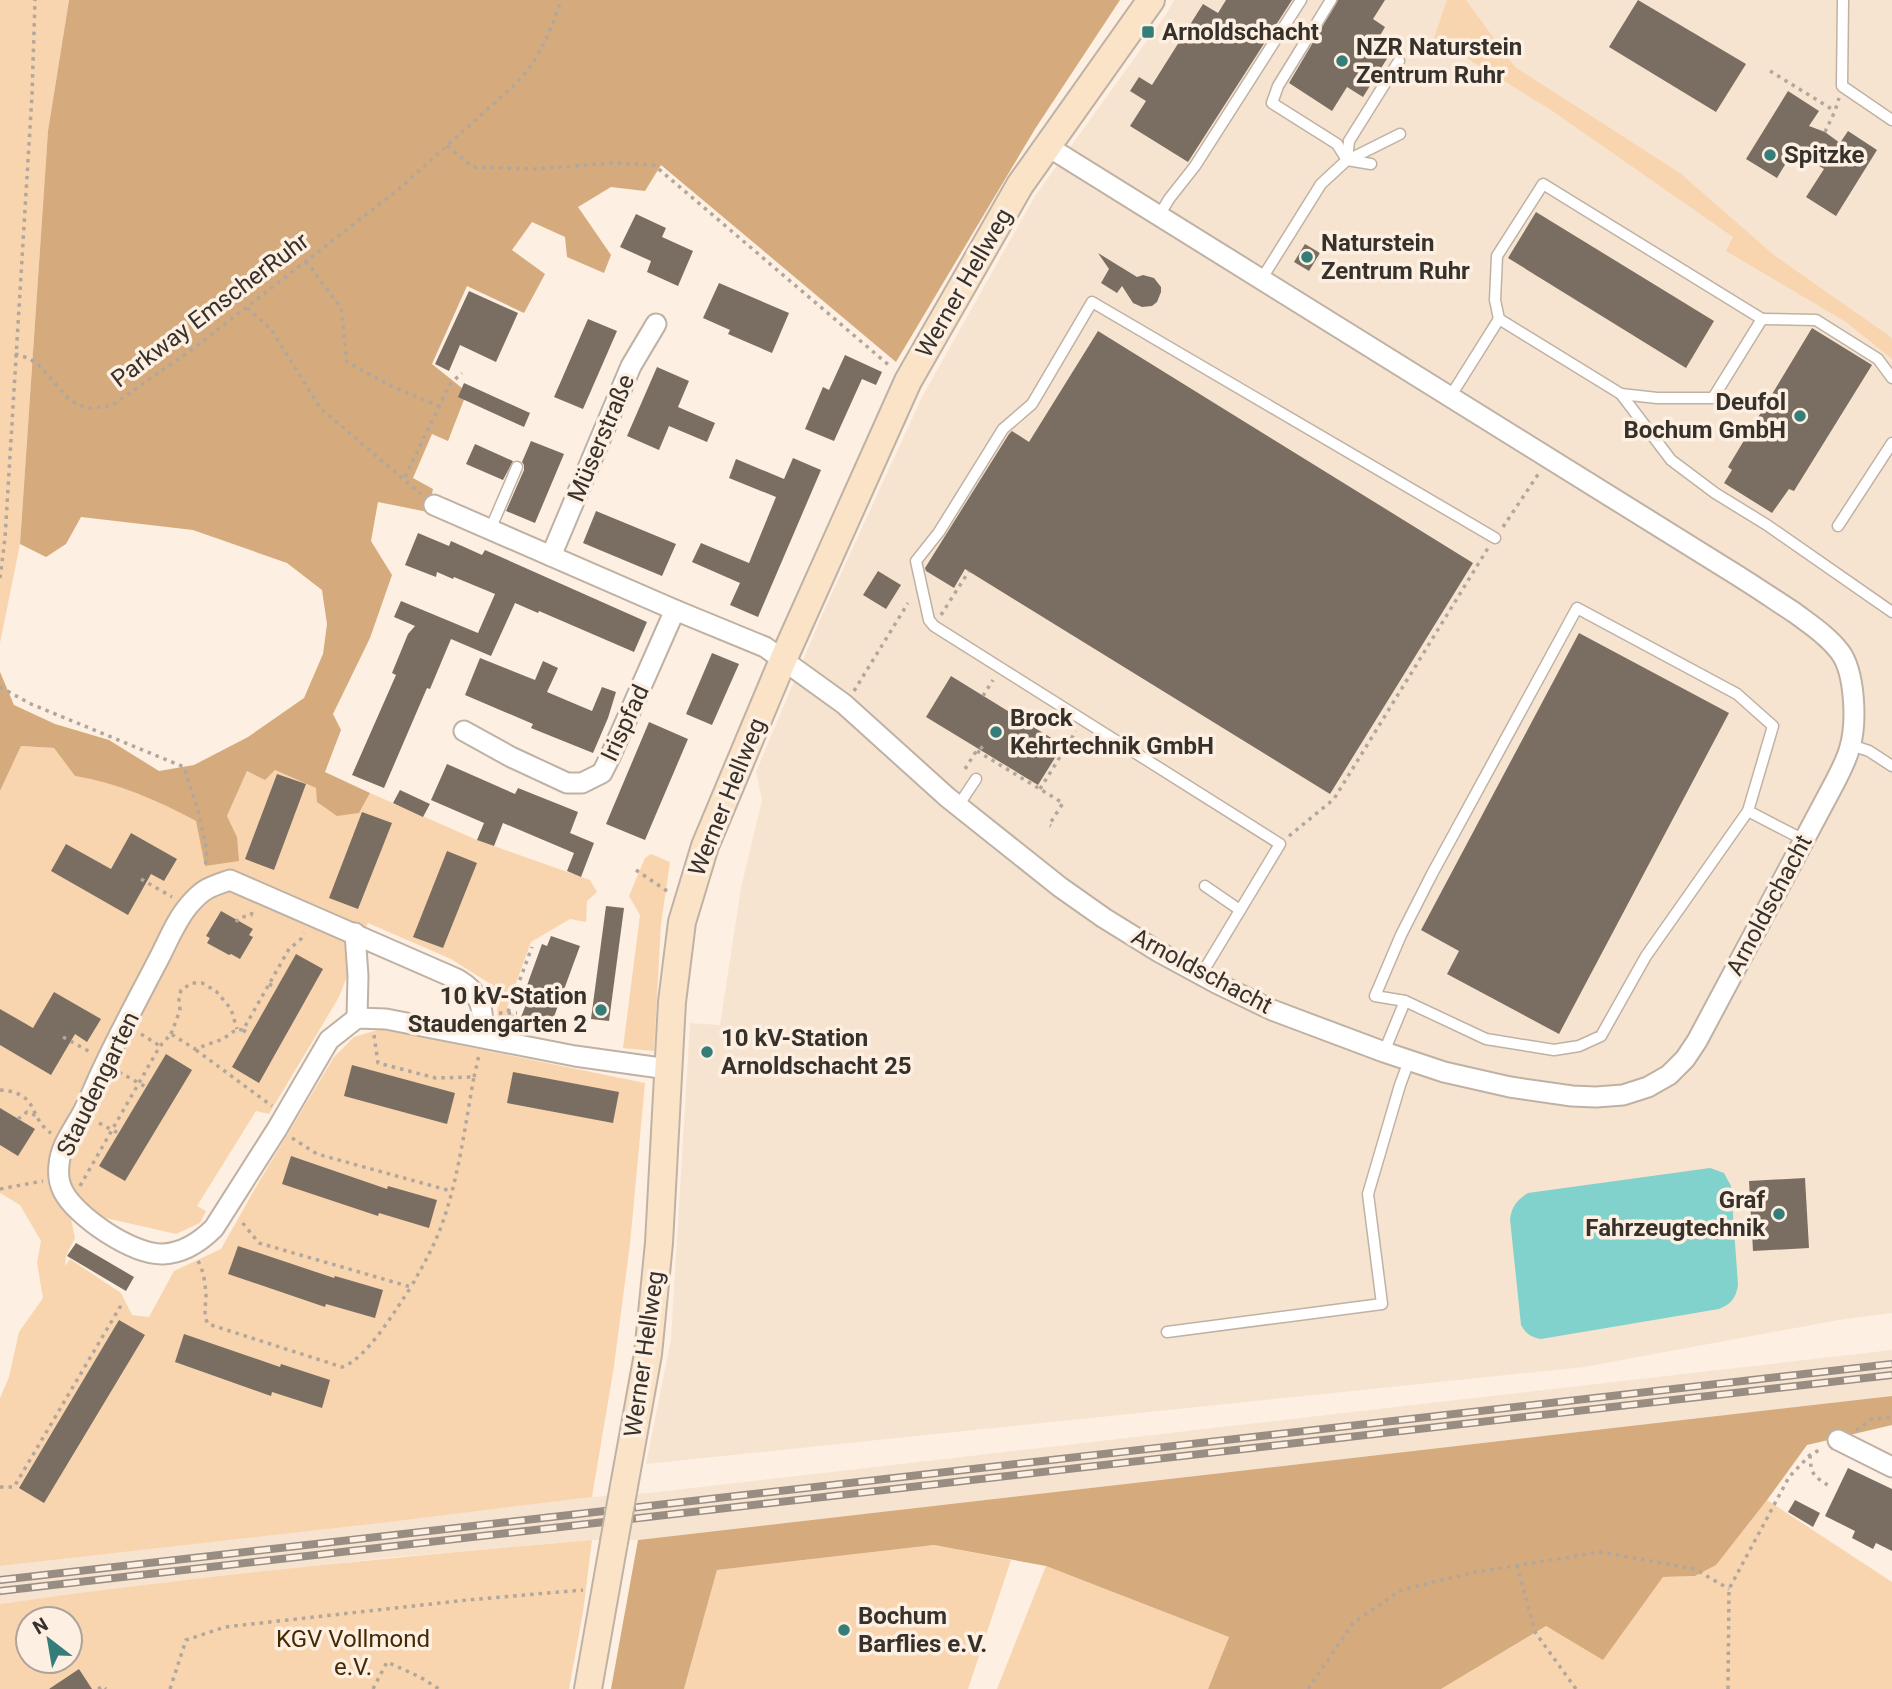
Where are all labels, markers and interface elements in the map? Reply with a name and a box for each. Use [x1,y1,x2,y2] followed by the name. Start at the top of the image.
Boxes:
[1162,18,1319,46] place label: Arnoldschacht
[1140,24,1156,40] marker: Arnoldschacht
[1356,33,1522,89] place label: NZR Naturstein Zentrum Ruhr
[1334,53,1350,69] marker: NZR Naturstein Zentrum Ruhr
[1784,141,1865,169] place label: Spitzke
[1762,147,1778,163] marker: Spitzke
[910,203,1018,363] street label: Werner Hellweg
[106,227,314,393] street label: Parkway EmscherRuhr
[1321,229,1470,285] place label: Naturstein Zentrum Ruhr
[1299,249,1315,265] marker: Naturstein Zentrum Ruhr
[562,370,640,506] street label: Müserstraße
[1623,388,1786,444] place label: Deufol Bochum GmbH
[1792,408,1808,424] marker: Deufol Bochum GmbH
[595,680,655,766] street label: Irispfad
[1010,704,1214,760] place label: Brock Kehrtechnik GmbH
[683,714,771,880] street label: Werner Hellweg
[988,724,1004,740] marker: Brock Kehrtechnik GmbH
[1720,830,1818,980] street label: Arnoldschacht
[1127,922,1277,1020] street label: Arnoldschacht
[408,982,587,1038] place label: 10 kV-Station Staudengarten 2
[593,1002,609,1018] marker: 10 kV-Station Staudengarten 2
[51,1007,145,1161] street label: Staudengarten
[721,1024,911,1080] place label: 10 kV-Station Arnoldschacht 25
[699,1044,715,1060] marker: 10 kV-Station Arnoldschacht 25
[1585,1186,1766,1242] place label: Graf Fahrzeugtechnik
[1771,1206,1787,1222] marker: Graf Fahrzeugtechnik
[618,1269,670,1439] street label: Werner Hellweg
[858,1602,987,1658] place label: Bochum Barflies e.V.
[14,1605,84,1675] north arrow
[29,1613,52,1639] text: N
[836,1622,852,1638] marker: Bochum Barflies e.V.
[276,1625,430,1681] park label: KGV Vollmond e.V.

